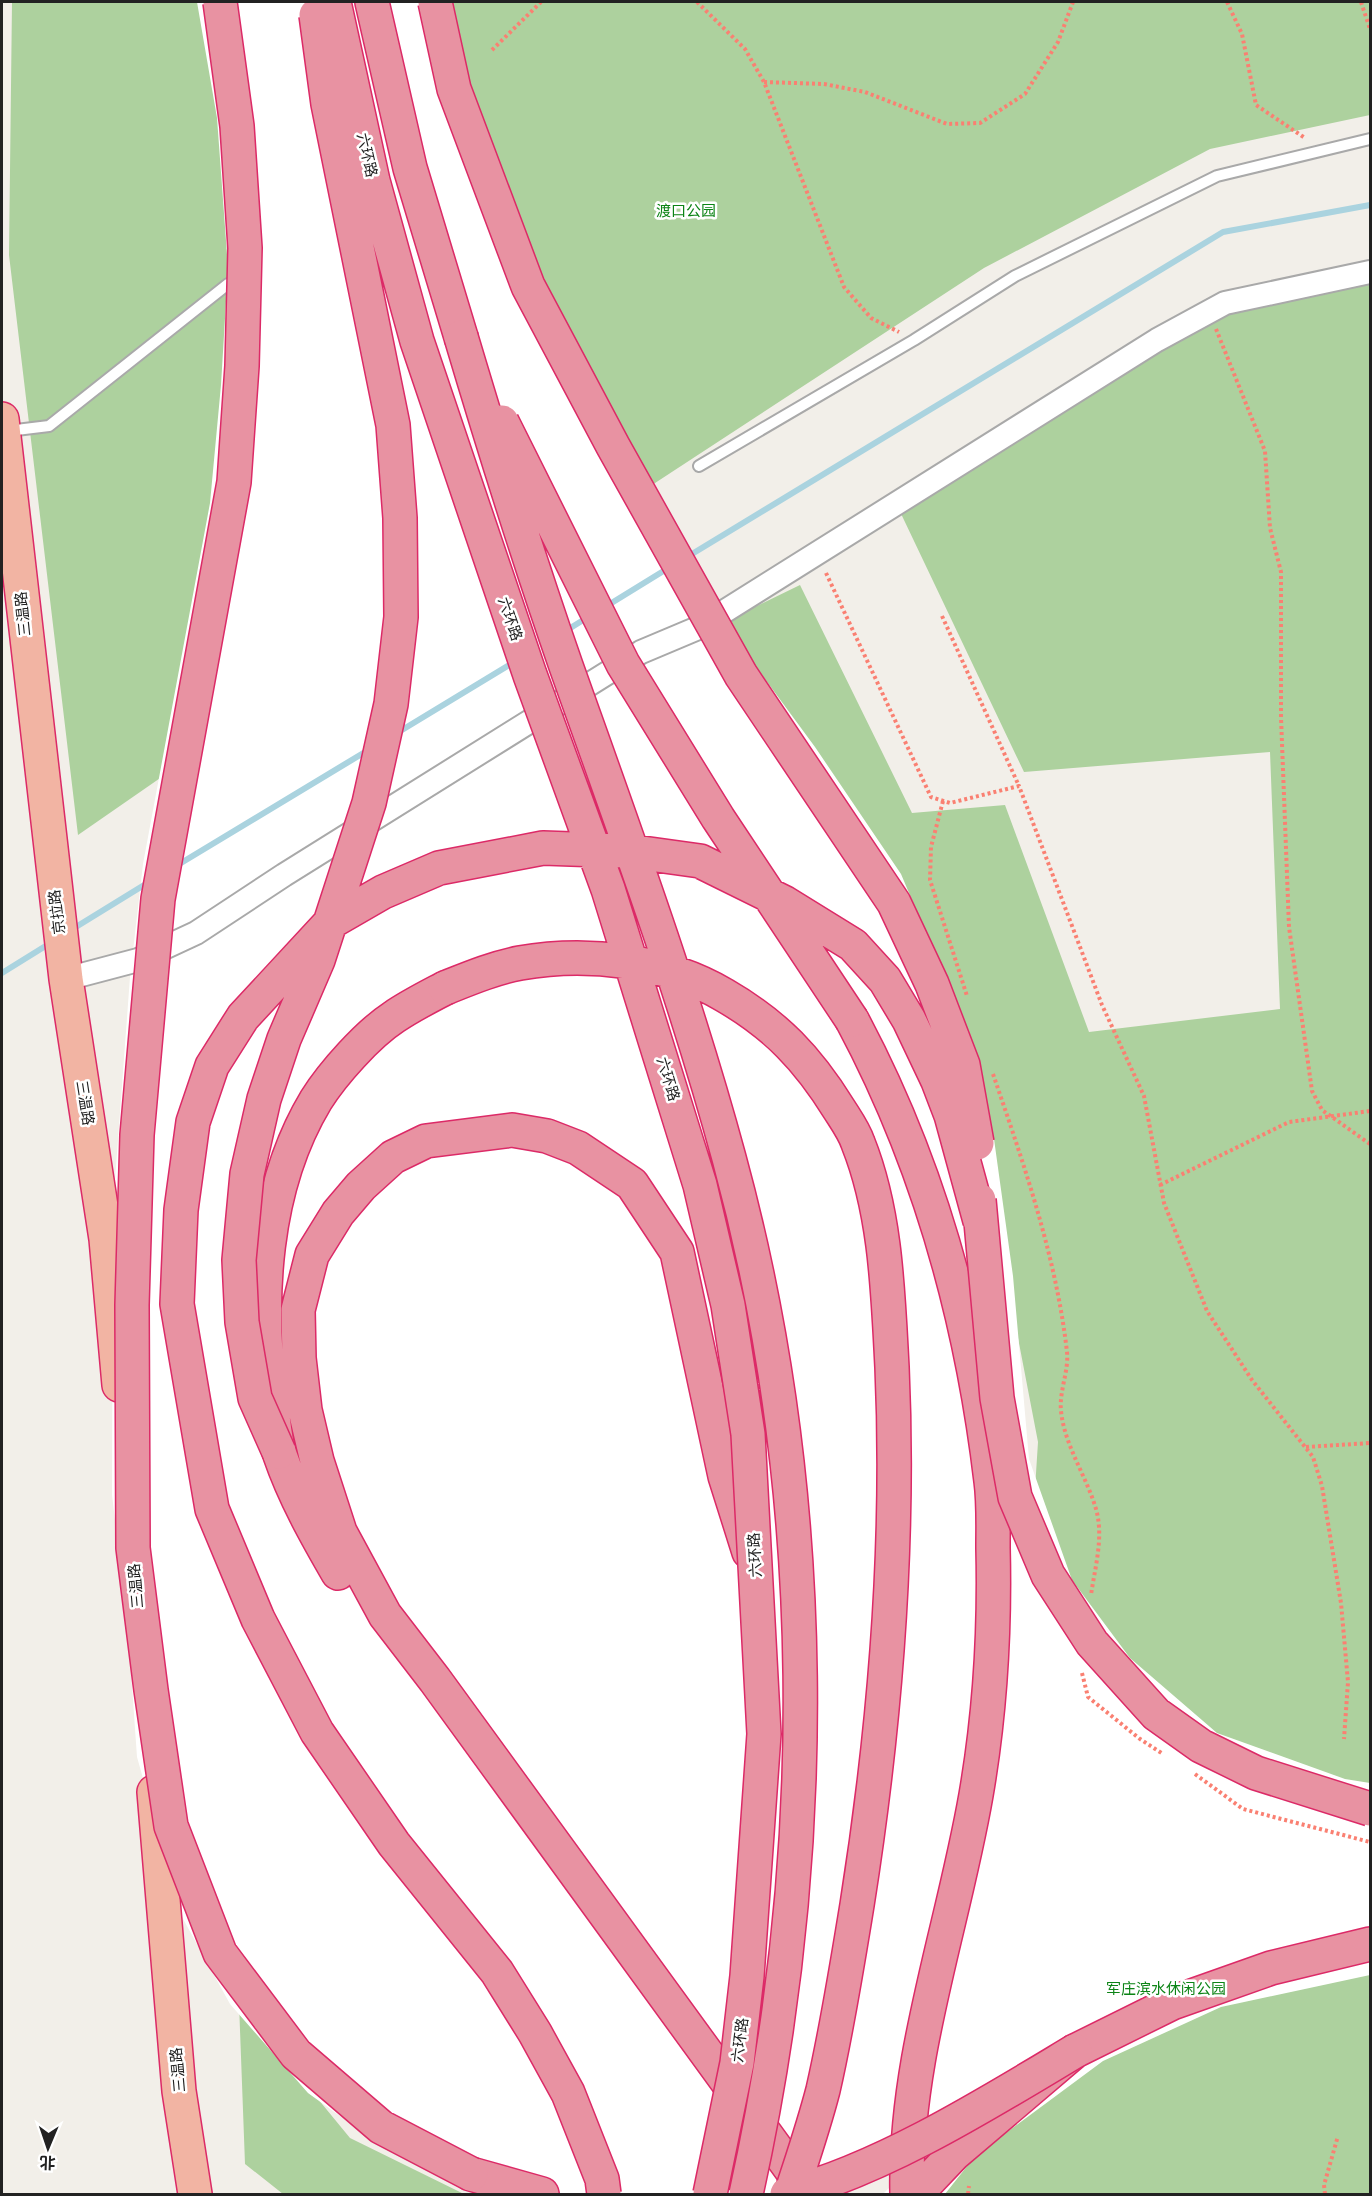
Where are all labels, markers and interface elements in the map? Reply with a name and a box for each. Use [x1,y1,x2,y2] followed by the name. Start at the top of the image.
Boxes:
[353,131,381,179] street label: 六环路
[656,202,716,220] park label: 渡口公园
[12,591,34,637] street label: 三温路
[494,595,526,643] street label: 六环路
[45,889,69,935] street label: 京拉路
[653,1055,683,1103] street label: 六环路
[73,1079,97,1127] street label: 三温路
[745,1532,765,1578] street label: 六环路
[125,1563,147,1609] street label: 三温路
[1106,1980,1226,1998] park label: 军庄滨水休闲公园
[728,2017,752,2063] street label: 六环路
[167,2047,189,2093] street label: 三温路
[18,2118,78,2178] north arrow
[39,2153,56,2172] text: 北

